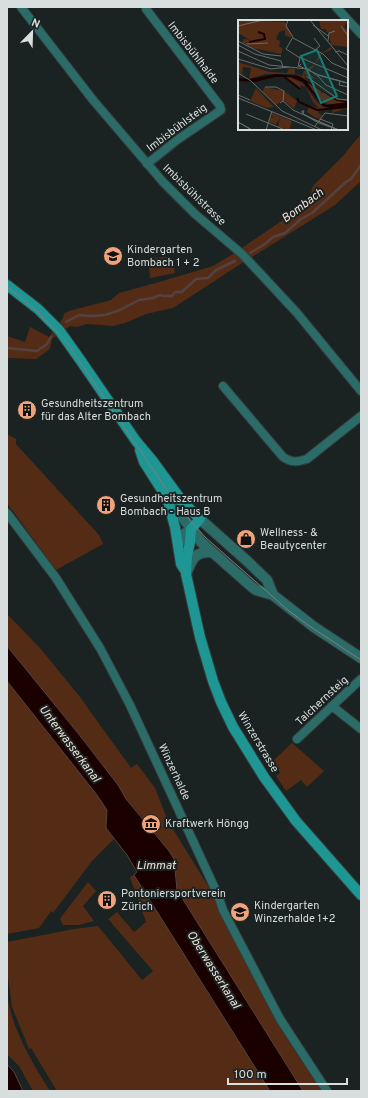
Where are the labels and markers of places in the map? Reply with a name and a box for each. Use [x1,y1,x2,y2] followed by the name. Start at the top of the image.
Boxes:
[127,243,199,270] place label: Kindergarten Bombach 1 + 2
[102,245,124,267] school or university icon: Kindergarten Bombach 1 + 2
[41,397,151,424] place label: Gesundheitszentrum für das Alter Bombach
[16,399,38,421] building icon: Gesundheitszentrum für das Alter Bombach
[120,492,222,519] place label: Gesundheitszentrum Bombach - Haus B
[95,494,117,516] building icon: Gesundheitszentrum Bombach - Haus B
[260,526,328,553] place label: Wellness- & Beautycenter
[235,528,257,550] shop icon: Wellness- & Beautycenter
[140,813,162,835] museum icon: Kraftwerk Höngg
[165,817,249,831] place label: Kraftwerk Höngg
[121,887,226,914] place label: Pontoniersportverein Zürich
[96,889,118,911] building icon: Pontoniersportverein Zürich
[254,899,335,926] place label: Kindergarten Winzerhalde 1+2
[229,901,251,923] school or university icon: Kindergarten Winzerhalde 1+2

